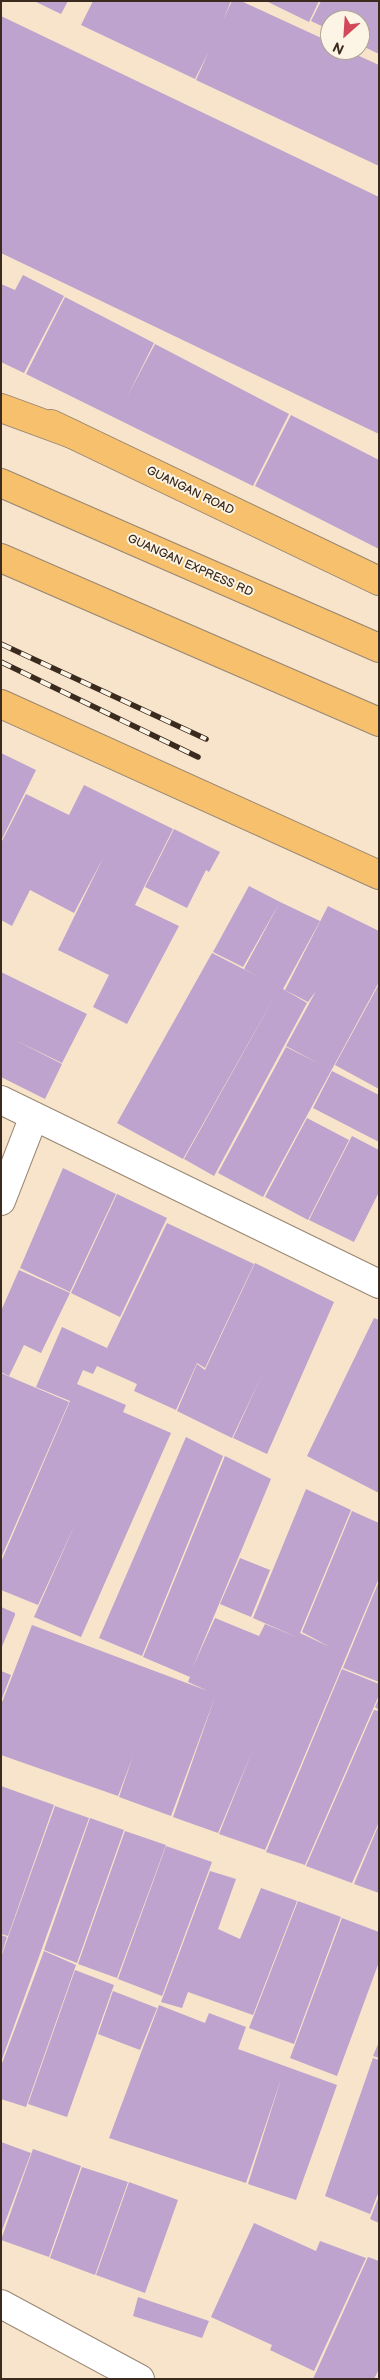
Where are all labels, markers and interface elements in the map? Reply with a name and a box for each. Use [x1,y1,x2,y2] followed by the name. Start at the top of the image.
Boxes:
[320,10,370,60] north arrow
[330,38,347,58] text: N
[144,464,236,518] street label: GUANGAN ROAD
[125,532,255,600] street label: GUANGAN EXPRESS RD

